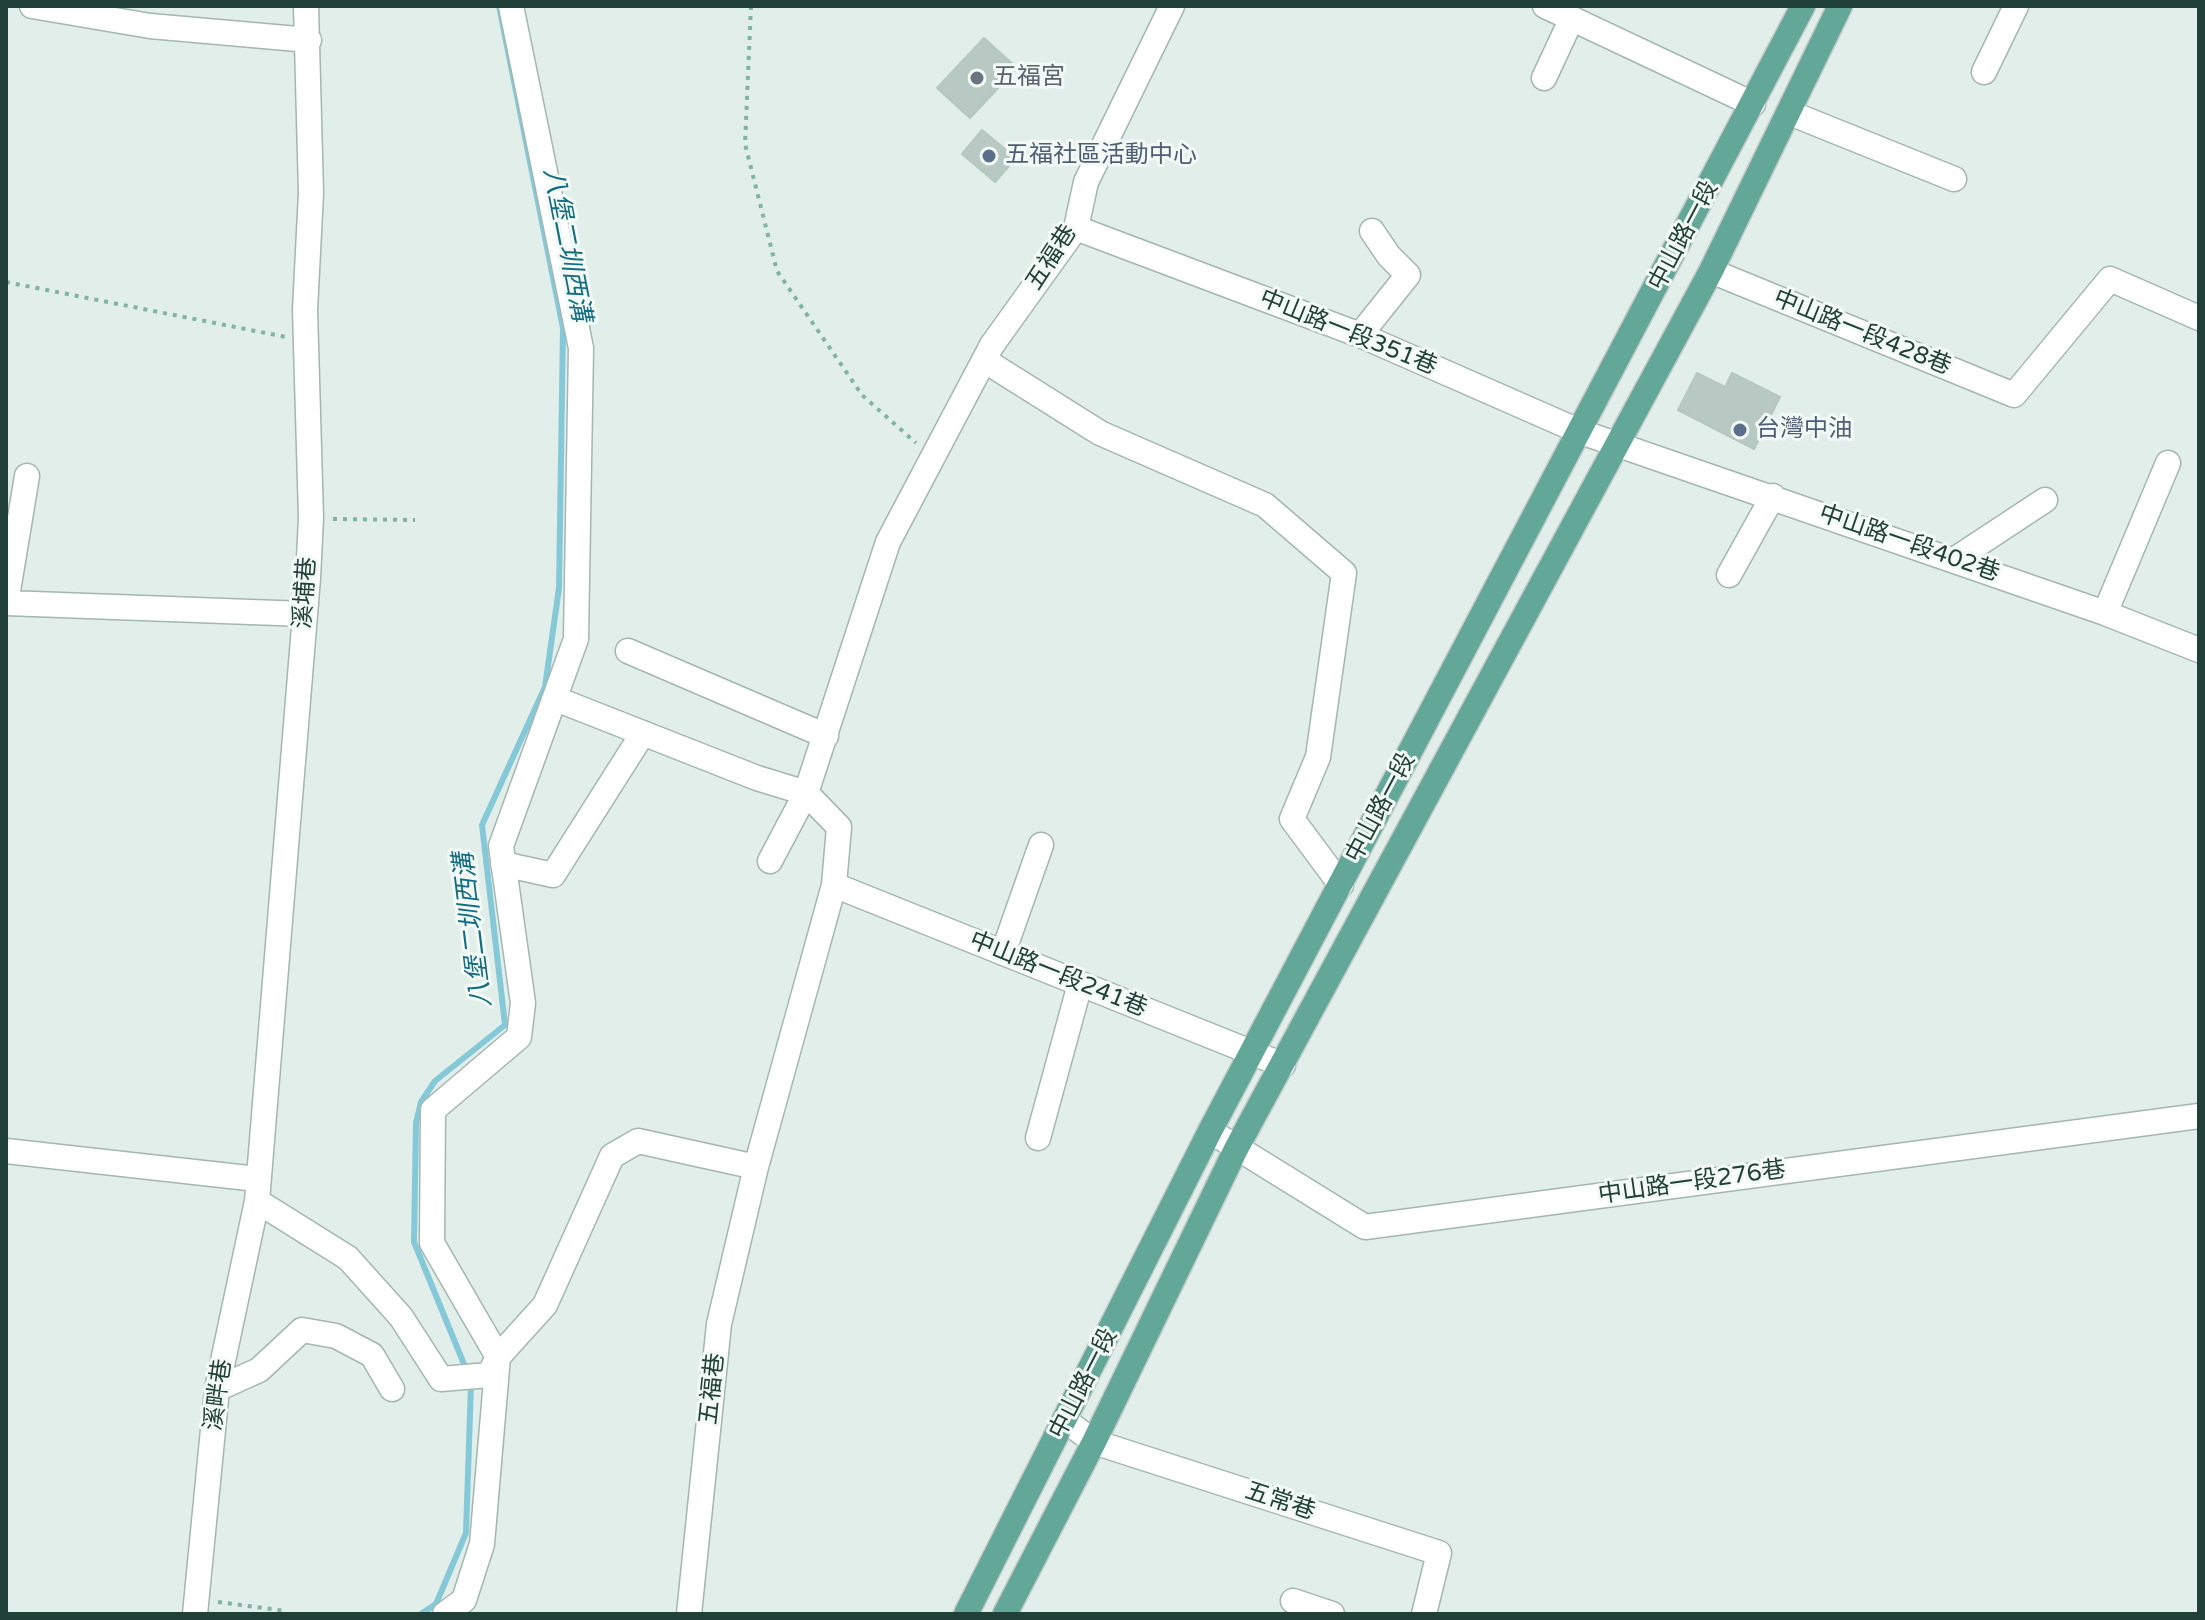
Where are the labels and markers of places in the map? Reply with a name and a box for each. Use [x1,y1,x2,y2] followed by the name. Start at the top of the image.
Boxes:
[993,64,1065,92] place label: 五福宮
[968,69,986,87] marker: 五福宮
[1005,142,1197,170] place label: 五福社區活動中心
[980,147,998,165] marker: 五福社區活動中心
[1756,416,1852,444] place label: 台灣中油
[1731,421,1749,439] marker: 台灣中油

